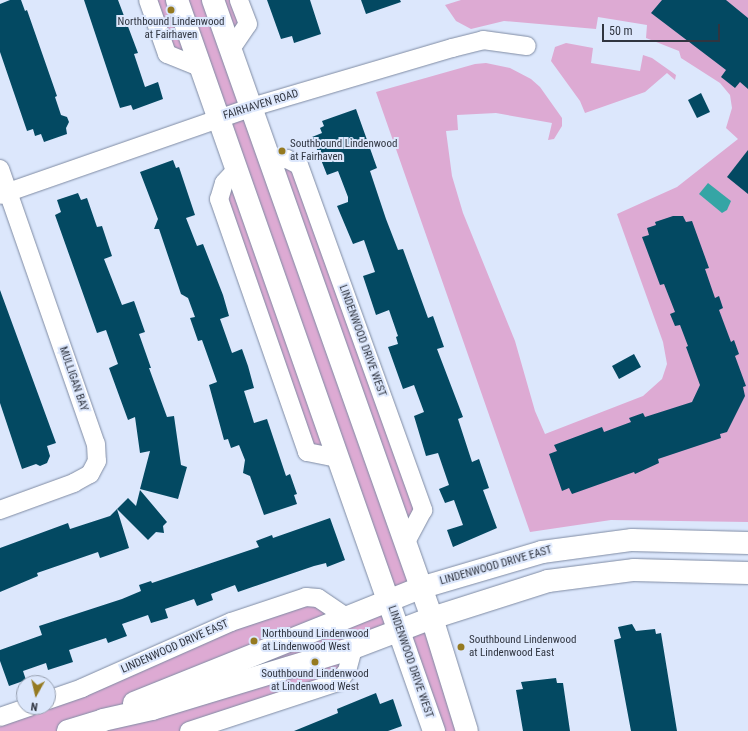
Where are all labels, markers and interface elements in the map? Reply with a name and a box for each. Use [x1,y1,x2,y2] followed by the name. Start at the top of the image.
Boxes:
[166,5,176,15] marker: Northbound Lindenwood at Fairhaven
[118,16,224,42] place label: Northbound Lindenwood at Fairhaven
[604,16,722,42] scale bar
[609,24,633,38] text: 50 m
[222,87,300,123] street label: FAIRHAVEN ROAD
[290,138,397,164] place label: Southbound Lindenwood at Fairhaven
[277,146,287,156] marker: Southbound Lindenwood at Fairhaven
[336,283,388,399] street label: LINDENWOOD DRIVE WEST
[56,345,90,413] street label: MULLIGAN BAY
[438,544,554,588] street label: LINDENWOOD DRIVE EAST
[385,604,435,720] street label: LINDENWOOD DRIVE WEST
[119,617,231,677] street label: LINDENWOOD DRIVE EAST
[262,628,369,654] place label: Northbound Lindenwood at Lindenwood West
[469,634,576,660] place label: Southbound Lindenwood at Lindenwood East
[249,636,259,646] marker: Northbound Lindenwood at Lindenwood West
[456,642,466,652] marker: Southbound Lindenwood at Lindenwood East
[310,657,320,667] marker: Southbound Lindenwood at Lindenwood West
[261,668,369,694] place label: Southbound Lindenwood at Lindenwood West
[16,675,56,715] north arrow
[30,699,39,713] text: N

